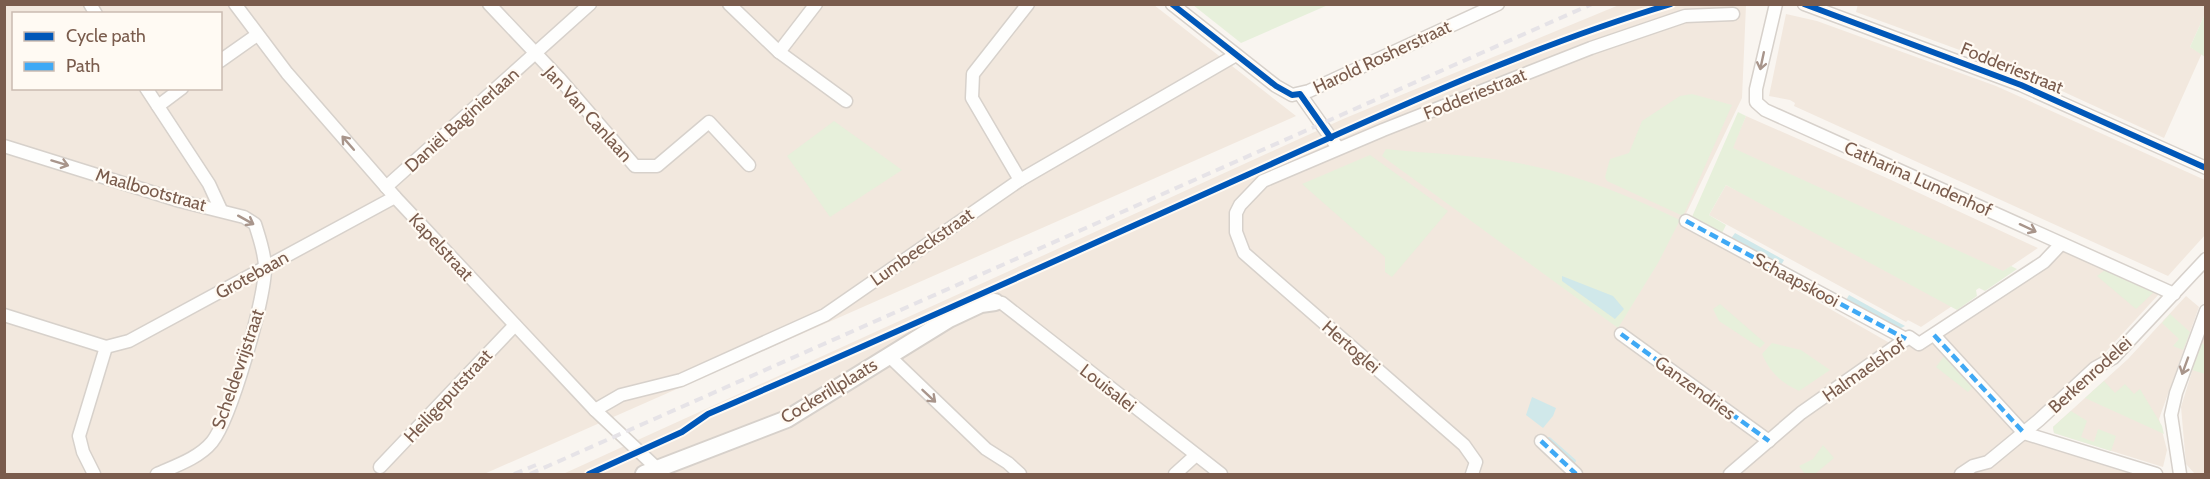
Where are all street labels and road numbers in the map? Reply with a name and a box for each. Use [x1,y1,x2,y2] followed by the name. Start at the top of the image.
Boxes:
[1310,15,1454,99] street label: Harold Rosherstraat
[1957,37,2067,99] street label: Fodderiestraat
[538,61,637,167] street label: Jan Van Canlaan
[400,63,524,177] street label: Daniël Baginierlaan
[1420,63,1530,125] street label: Fodderiestraat
[1841,137,1995,221] street label: Catharina Lundenhof
[93,164,209,216] street label: Maalbootstraat
[866,203,978,291] street label: Lumbeeckstraat
[404,209,478,285] street label: Kapelstraat
[212,246,292,304] street label: Grotebaan
[1749,248,1843,312] street label: Schaapskooi
[207,306,269,432] street label: Scheldevrijstraat
[1318,316,1384,378] street label: Hertoglei
[2044,332,2136,418] street label: Berkenrodelei
[1818,333,1910,407] street label: Halmaelshof
[399,345,497,447] street label: Heiligeputstraat
[1650,351,1740,425] street label: Ganzendries
[777,354,881,428] street label: Cockerillplaats
[1076,359,1140,417] street label: Louisalei

